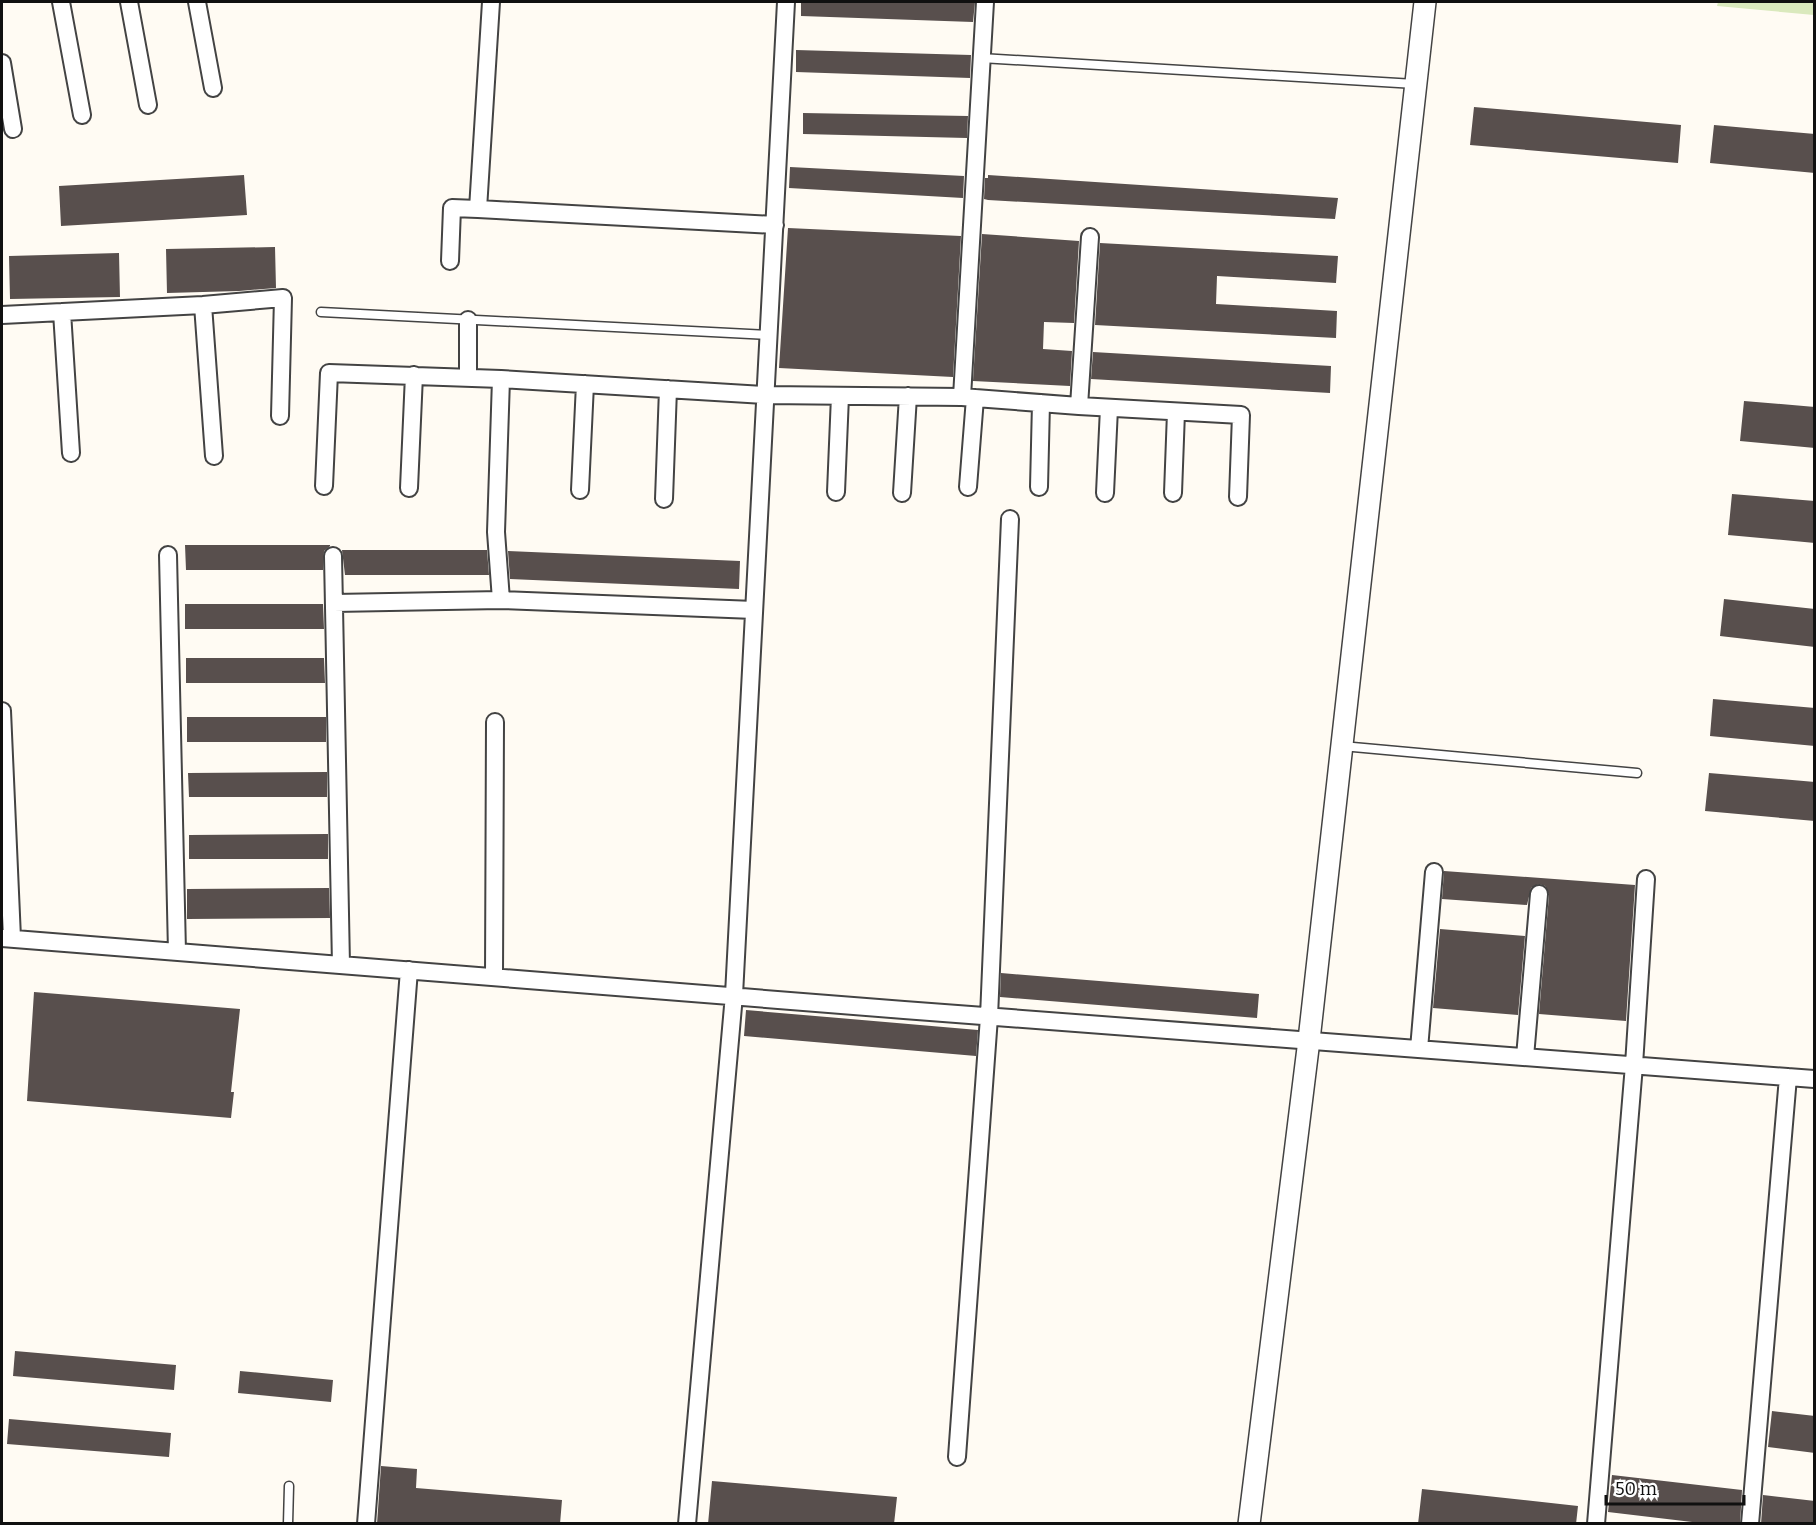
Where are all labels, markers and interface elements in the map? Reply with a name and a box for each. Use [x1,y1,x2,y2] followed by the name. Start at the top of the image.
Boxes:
[1606,1468,1744,1506] scale bar
[1615,1478,1657,1500] text: 50 m

